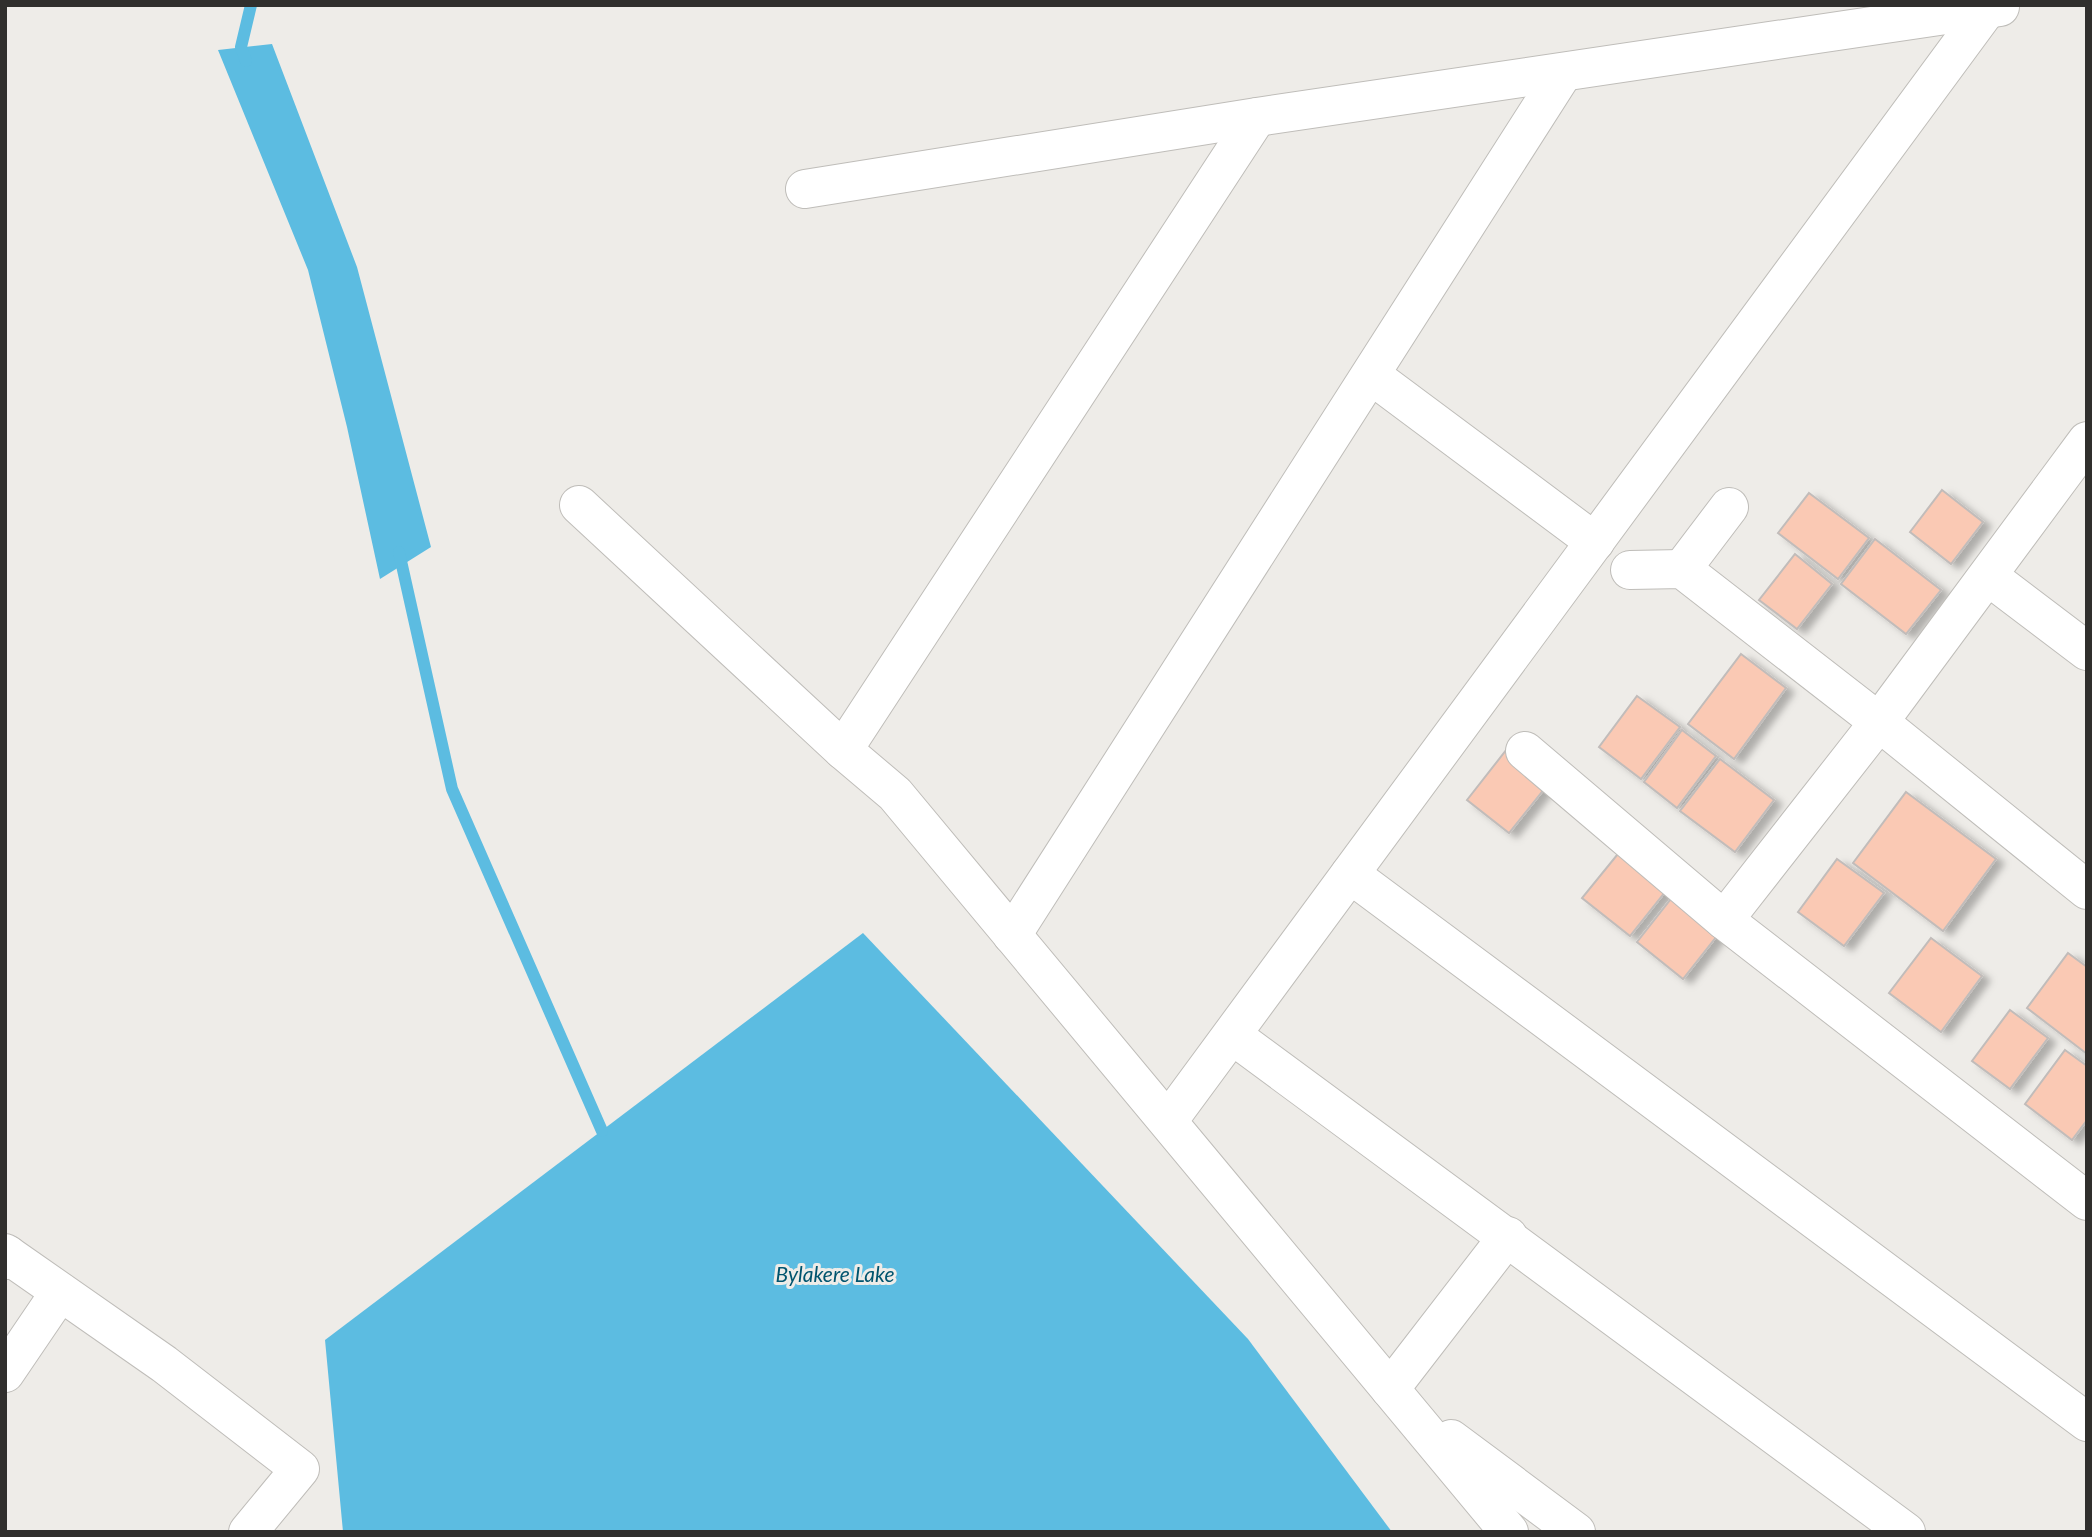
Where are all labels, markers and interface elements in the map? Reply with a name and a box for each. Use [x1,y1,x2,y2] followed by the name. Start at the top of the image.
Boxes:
[776,1261,894,1286] water label: Bylakere Lake

